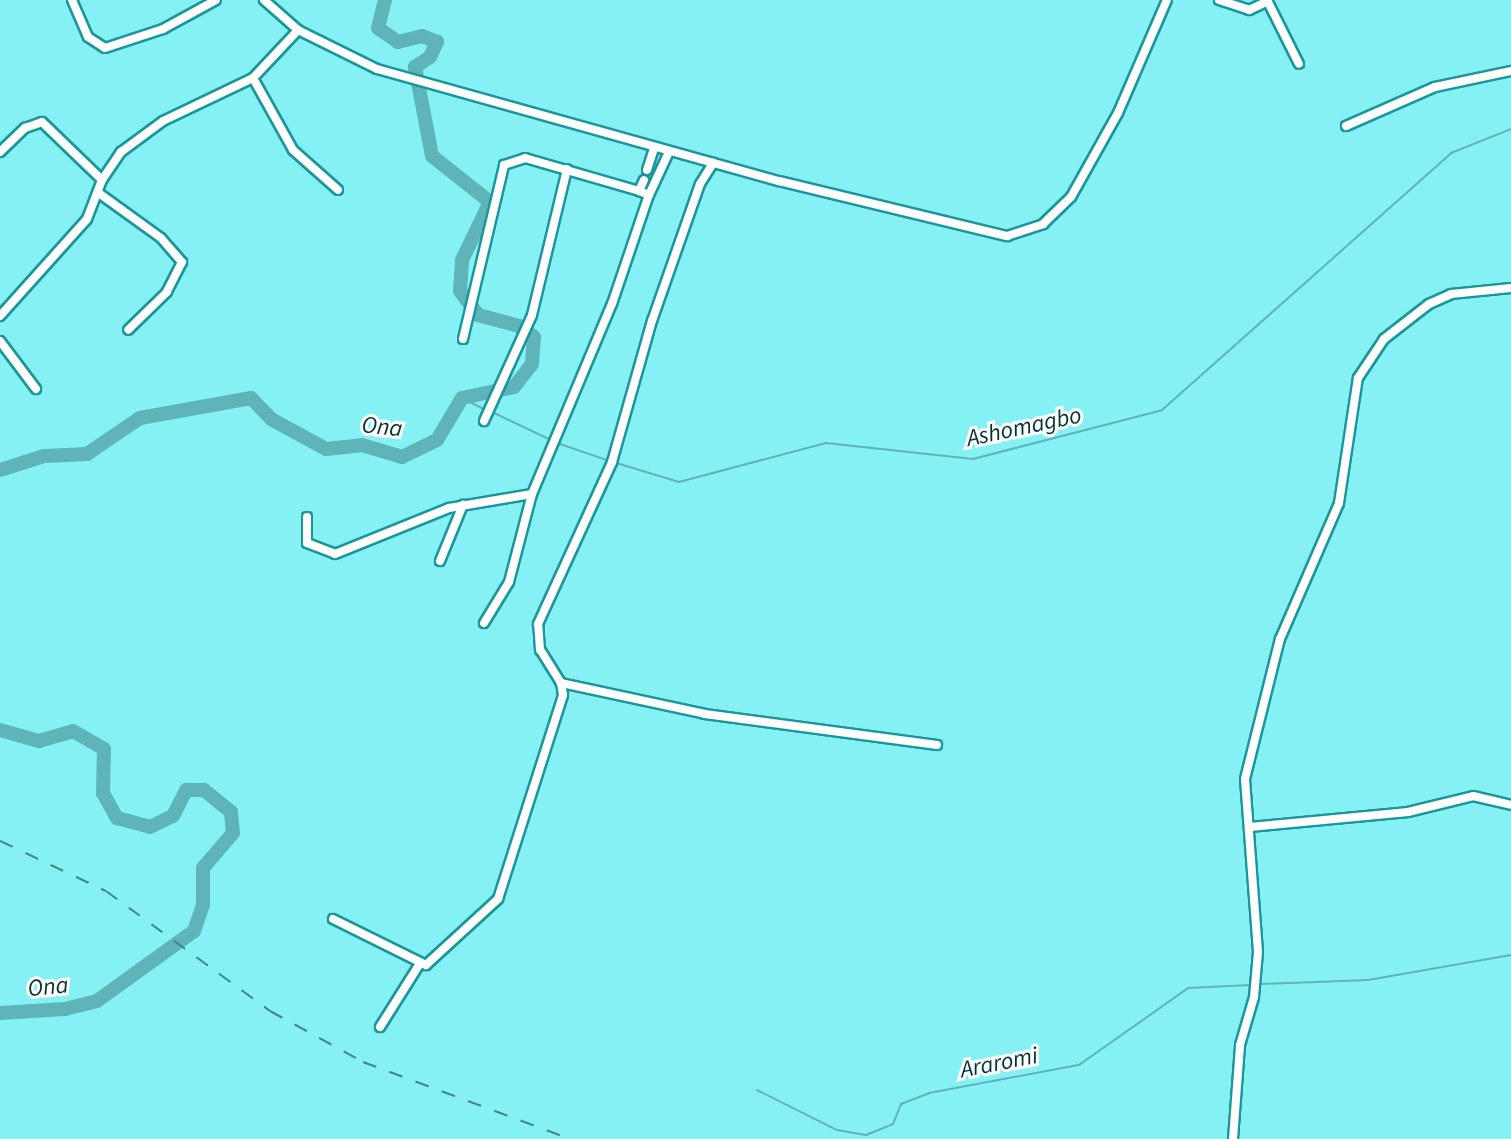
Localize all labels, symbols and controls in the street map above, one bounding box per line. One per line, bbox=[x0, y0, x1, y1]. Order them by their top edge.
water label: Ashomagbo bbox=[964, 401, 1084, 453]
water label: Ona bbox=[360, 411, 404, 443]
water label: Ona bbox=[26, 971, 70, 1003]
water label: Araromi bbox=[958, 1041, 1040, 1085]

